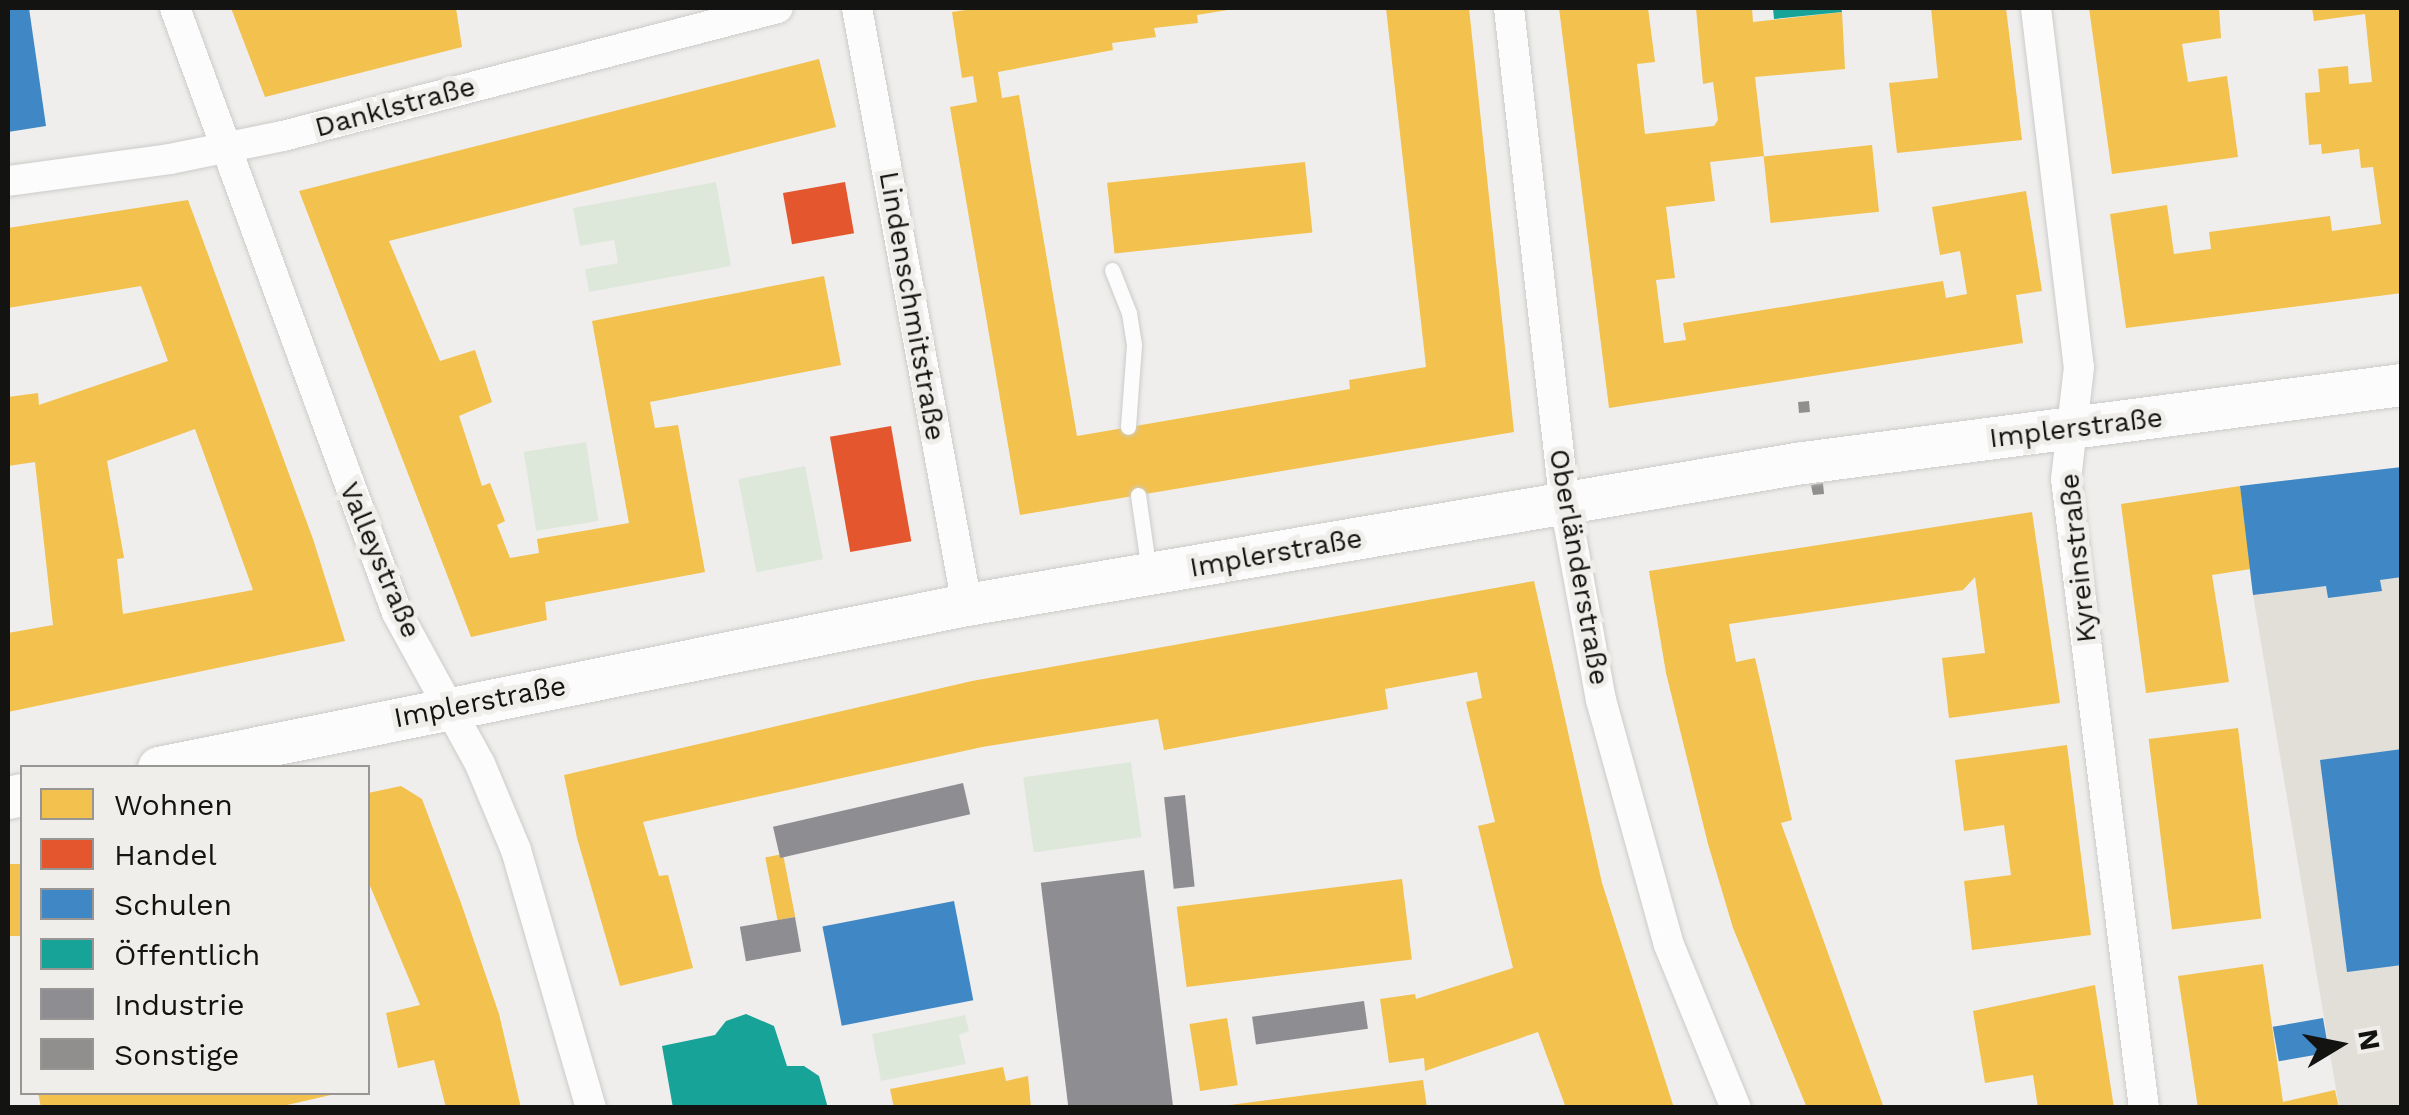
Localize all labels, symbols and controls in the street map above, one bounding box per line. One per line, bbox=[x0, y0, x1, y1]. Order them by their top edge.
street label: Danklstraße bbox=[311, 69, 479, 145]
street label: Lindenschmitstraße bbox=[872, 169, 952, 443]
street label: Implerstraße bbox=[1987, 401, 2165, 455]
street label: Oberländerstraße bbox=[1542, 446, 1616, 688]
street label: Kyreinstraße bbox=[2052, 472, 2104, 644]
street label: Valleystraße bbox=[332, 477, 428, 643]
street label: Implerstraße bbox=[1187, 521, 1365, 585]
street label: Implerstraße bbox=[391, 669, 569, 735]
legend bbox=[20, 765, 370, 1095]
text: Wohnen bbox=[114, 787, 233, 822]
text: Handel bbox=[114, 837, 217, 872]
text: Schulen bbox=[114, 887, 232, 922]
text: Öffentlich bbox=[114, 937, 260, 972]
text: Industrie bbox=[114, 987, 245, 1022]
north arrow bbox=[2289, 995, 2389, 1095]
text: N bbox=[2351, 1027, 2387, 1053]
text: Sonstige bbox=[114, 1037, 239, 1072]

